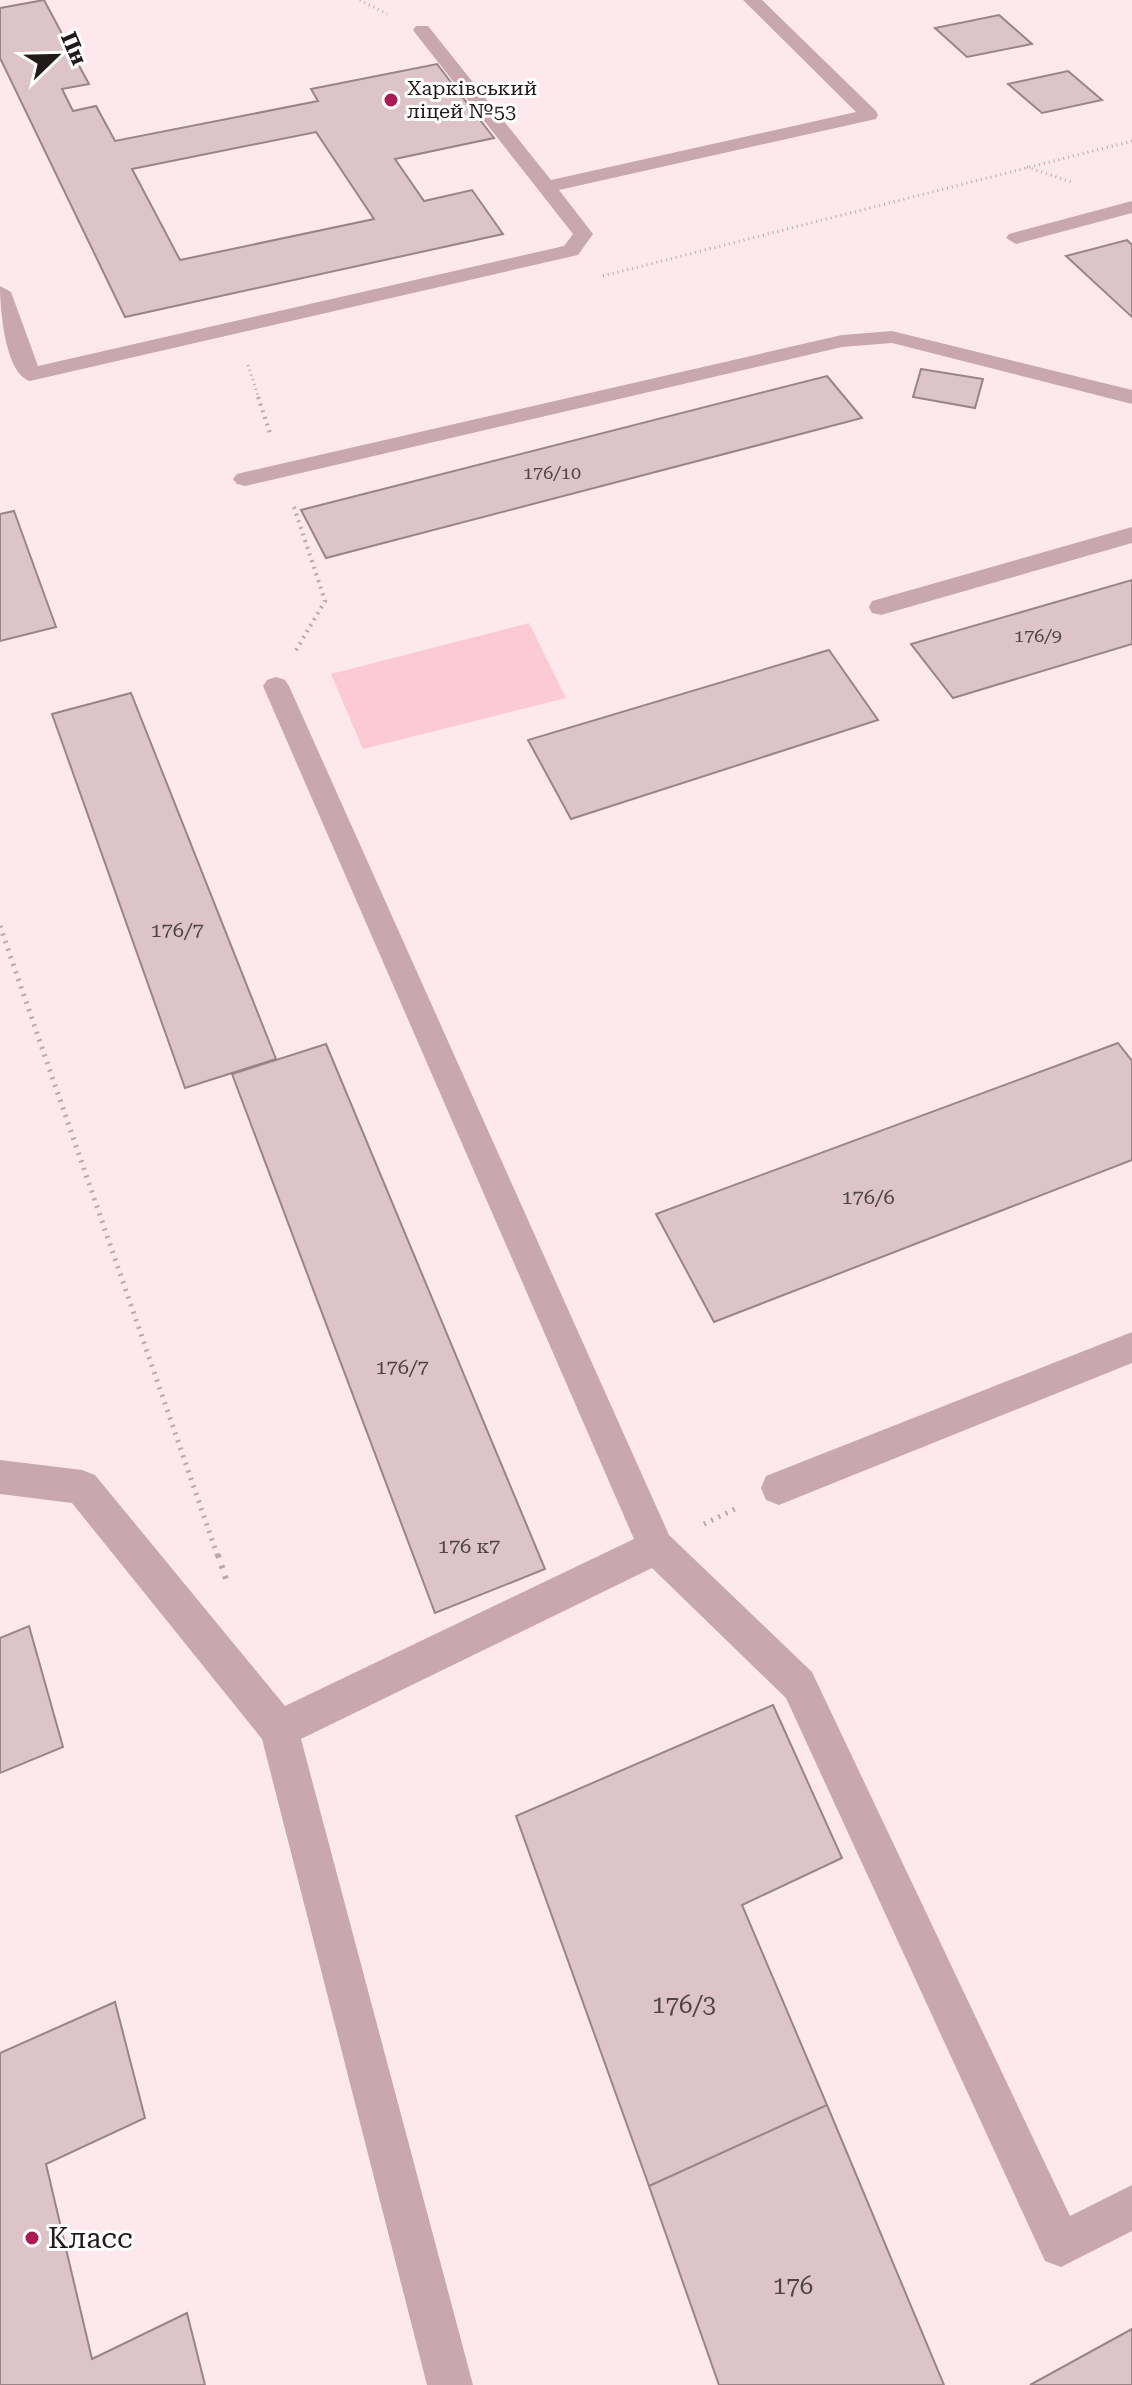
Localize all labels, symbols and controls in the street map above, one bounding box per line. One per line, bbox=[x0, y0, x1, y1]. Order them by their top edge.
north arrow bbox=[16, 16, 96, 96]
text: Пн bbox=[56, 28, 92, 69]
place label: Харківський ліцей №53 bbox=[407, 76, 537, 123]
marker: Харківський ліцей №53 bbox=[382, 91, 400, 109]
house number: 176/10 bbox=[523, 462, 581, 483]
house number: 176/9 bbox=[1014, 625, 1062, 646]
house number: 176/7 bbox=[150, 918, 204, 942]
house number: 176/6 bbox=[841, 1185, 895, 1209]
house number: 176/7 bbox=[375, 1355, 429, 1379]
house number: 176 к7 bbox=[438, 1534, 500, 1558]
house number: 176/3 bbox=[652, 1991, 716, 2019]
place label: Класс bbox=[48, 2222, 133, 2255]
marker: Класс bbox=[23, 2229, 41, 2247]
house number: 176 bbox=[773, 2272, 813, 2300]

